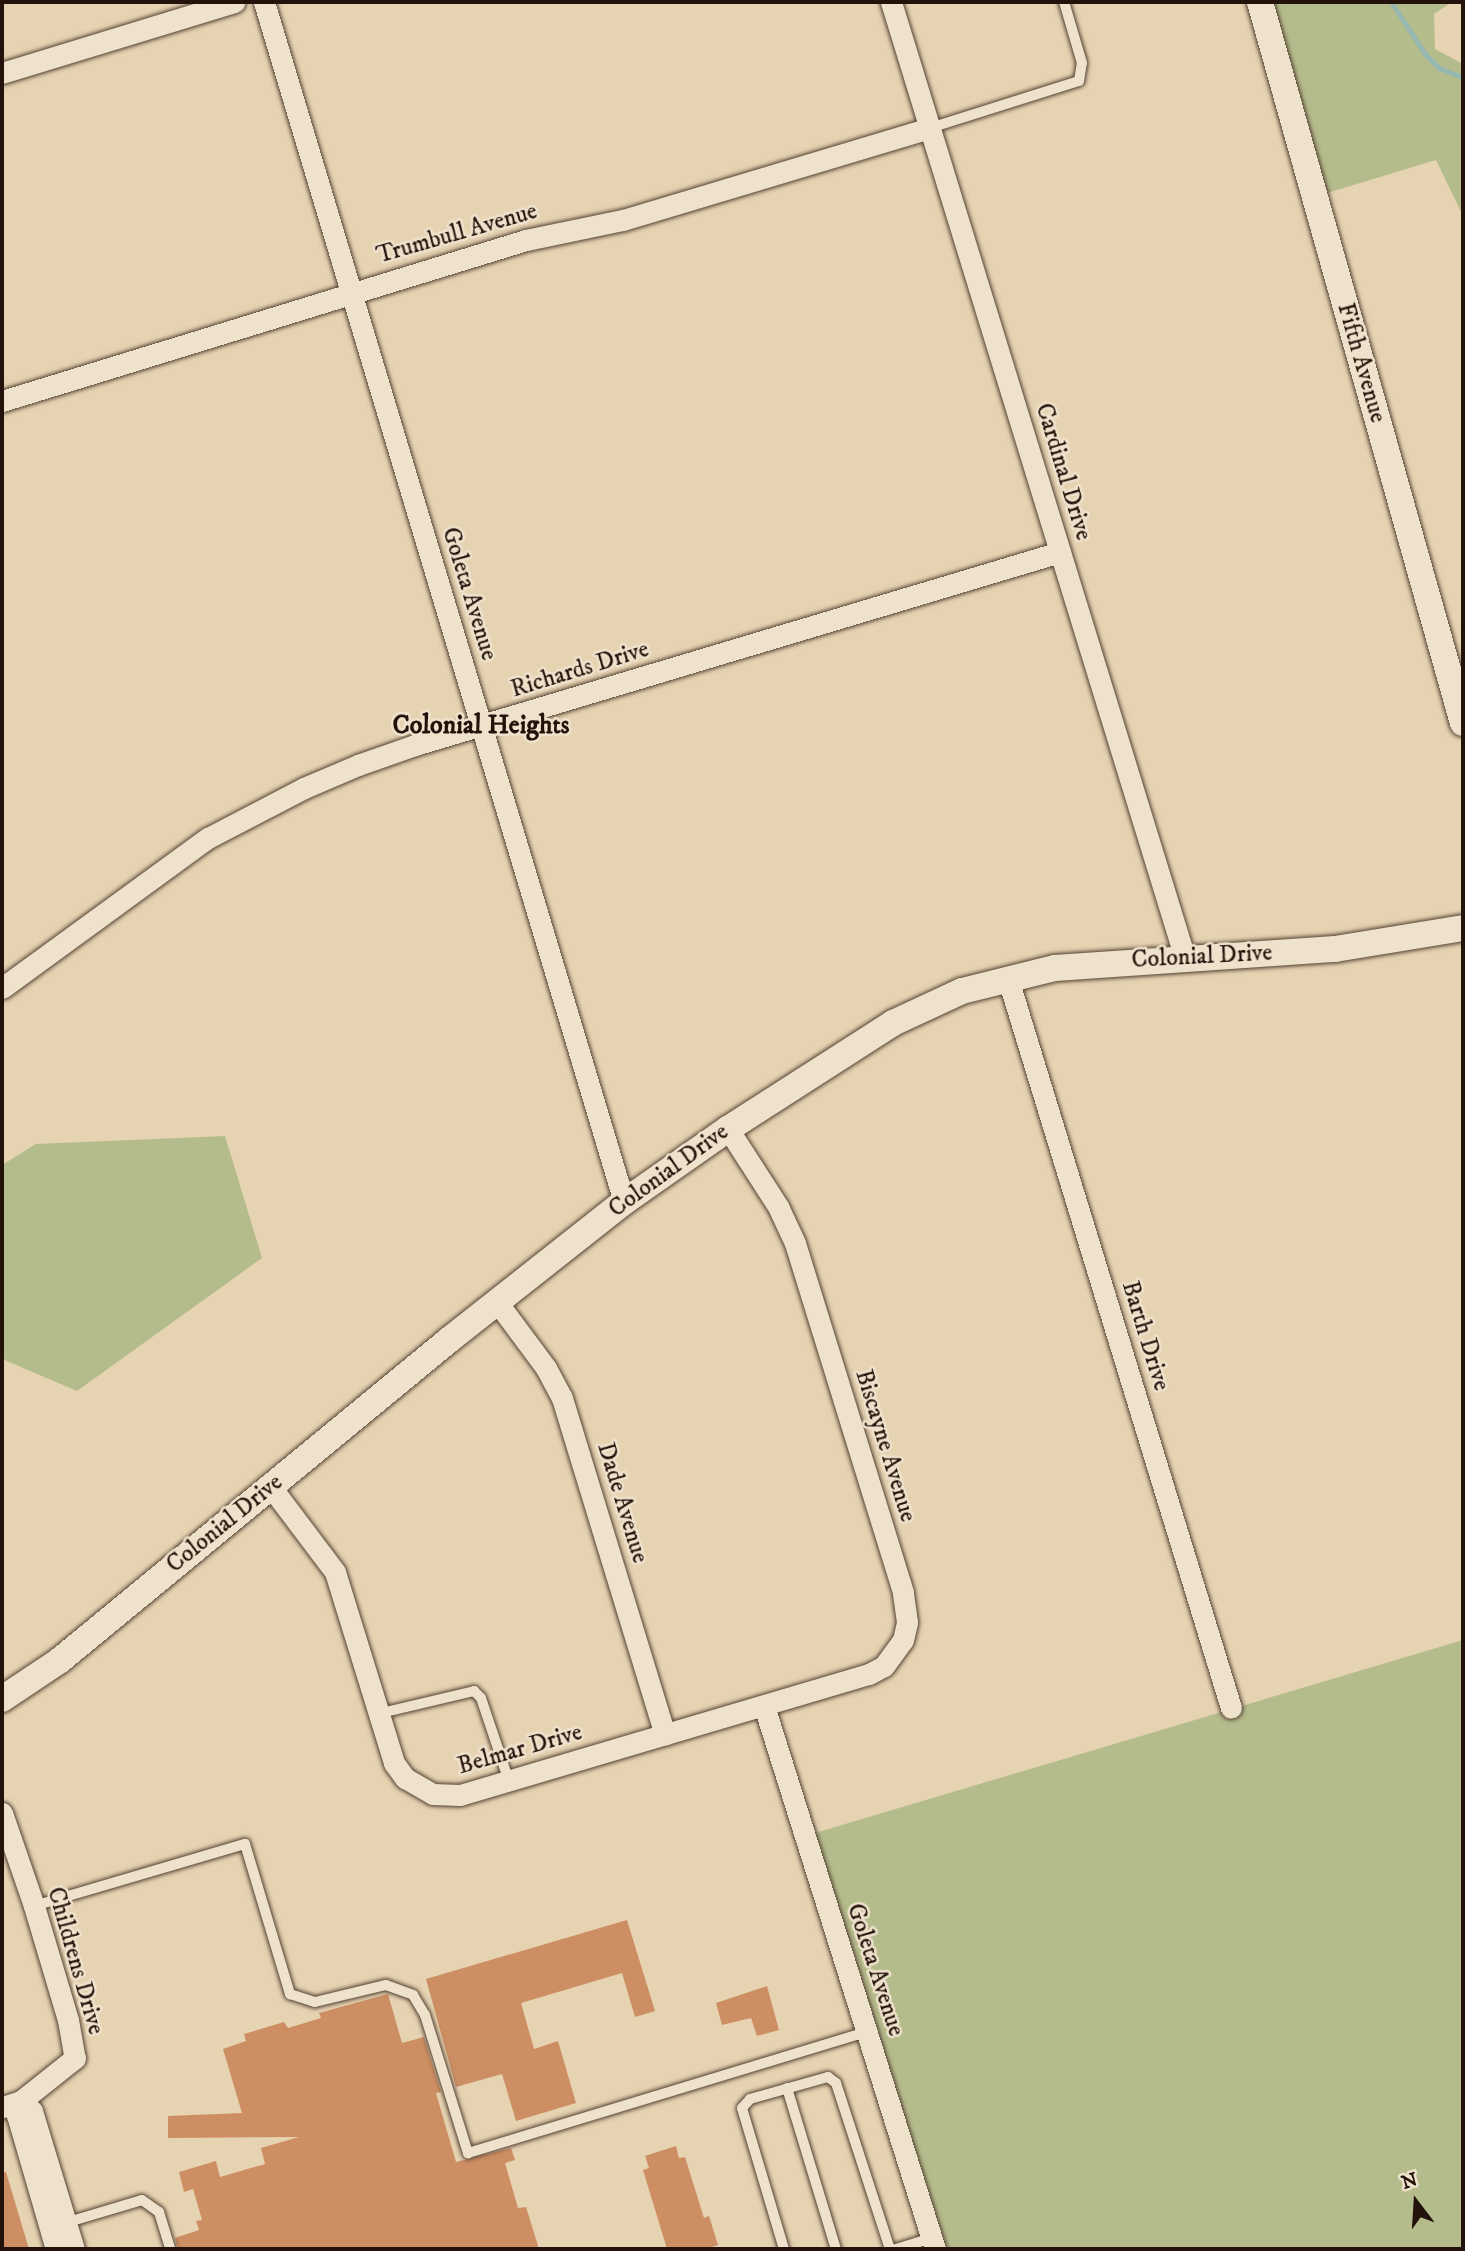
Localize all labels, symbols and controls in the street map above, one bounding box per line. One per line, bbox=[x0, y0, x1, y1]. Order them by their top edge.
street label: Trumbull Avenue bbox=[373, 197, 541, 271]
street label: Fifth Avenue bbox=[1330, 300, 1392, 426]
street label: Cardinal Drive bbox=[1029, 400, 1097, 544]
street label: Goleta Avenue bbox=[435, 524, 503, 664]
street label: Richards Drive bbox=[508, 635, 652, 705]
district label: Colonial Heights bbox=[393, 710, 569, 742]
street label: Colonial Drive bbox=[1131, 939, 1273, 975]
street label: Colonial Drive bbox=[603, 1118, 735, 1224]
street label: Barth Drive bbox=[1115, 1278, 1175, 1394]
street label: Biscayne Avenue bbox=[848, 1366, 922, 1526]
street label: Dade Avenue bbox=[590, 1439, 654, 1567]
street label: Colonial Drive bbox=[161, 1468, 289, 1580]
street label: Belmar Drive bbox=[454, 1719, 586, 1781]
street label: Childrens Drive bbox=[40, 1884, 110, 2038]
street label: Goleta Avenue bbox=[840, 1900, 910, 2040]
north arrow bbox=[1381, 2167, 1451, 2237]
text: N bbox=[1399, 2168, 1421, 2195]

